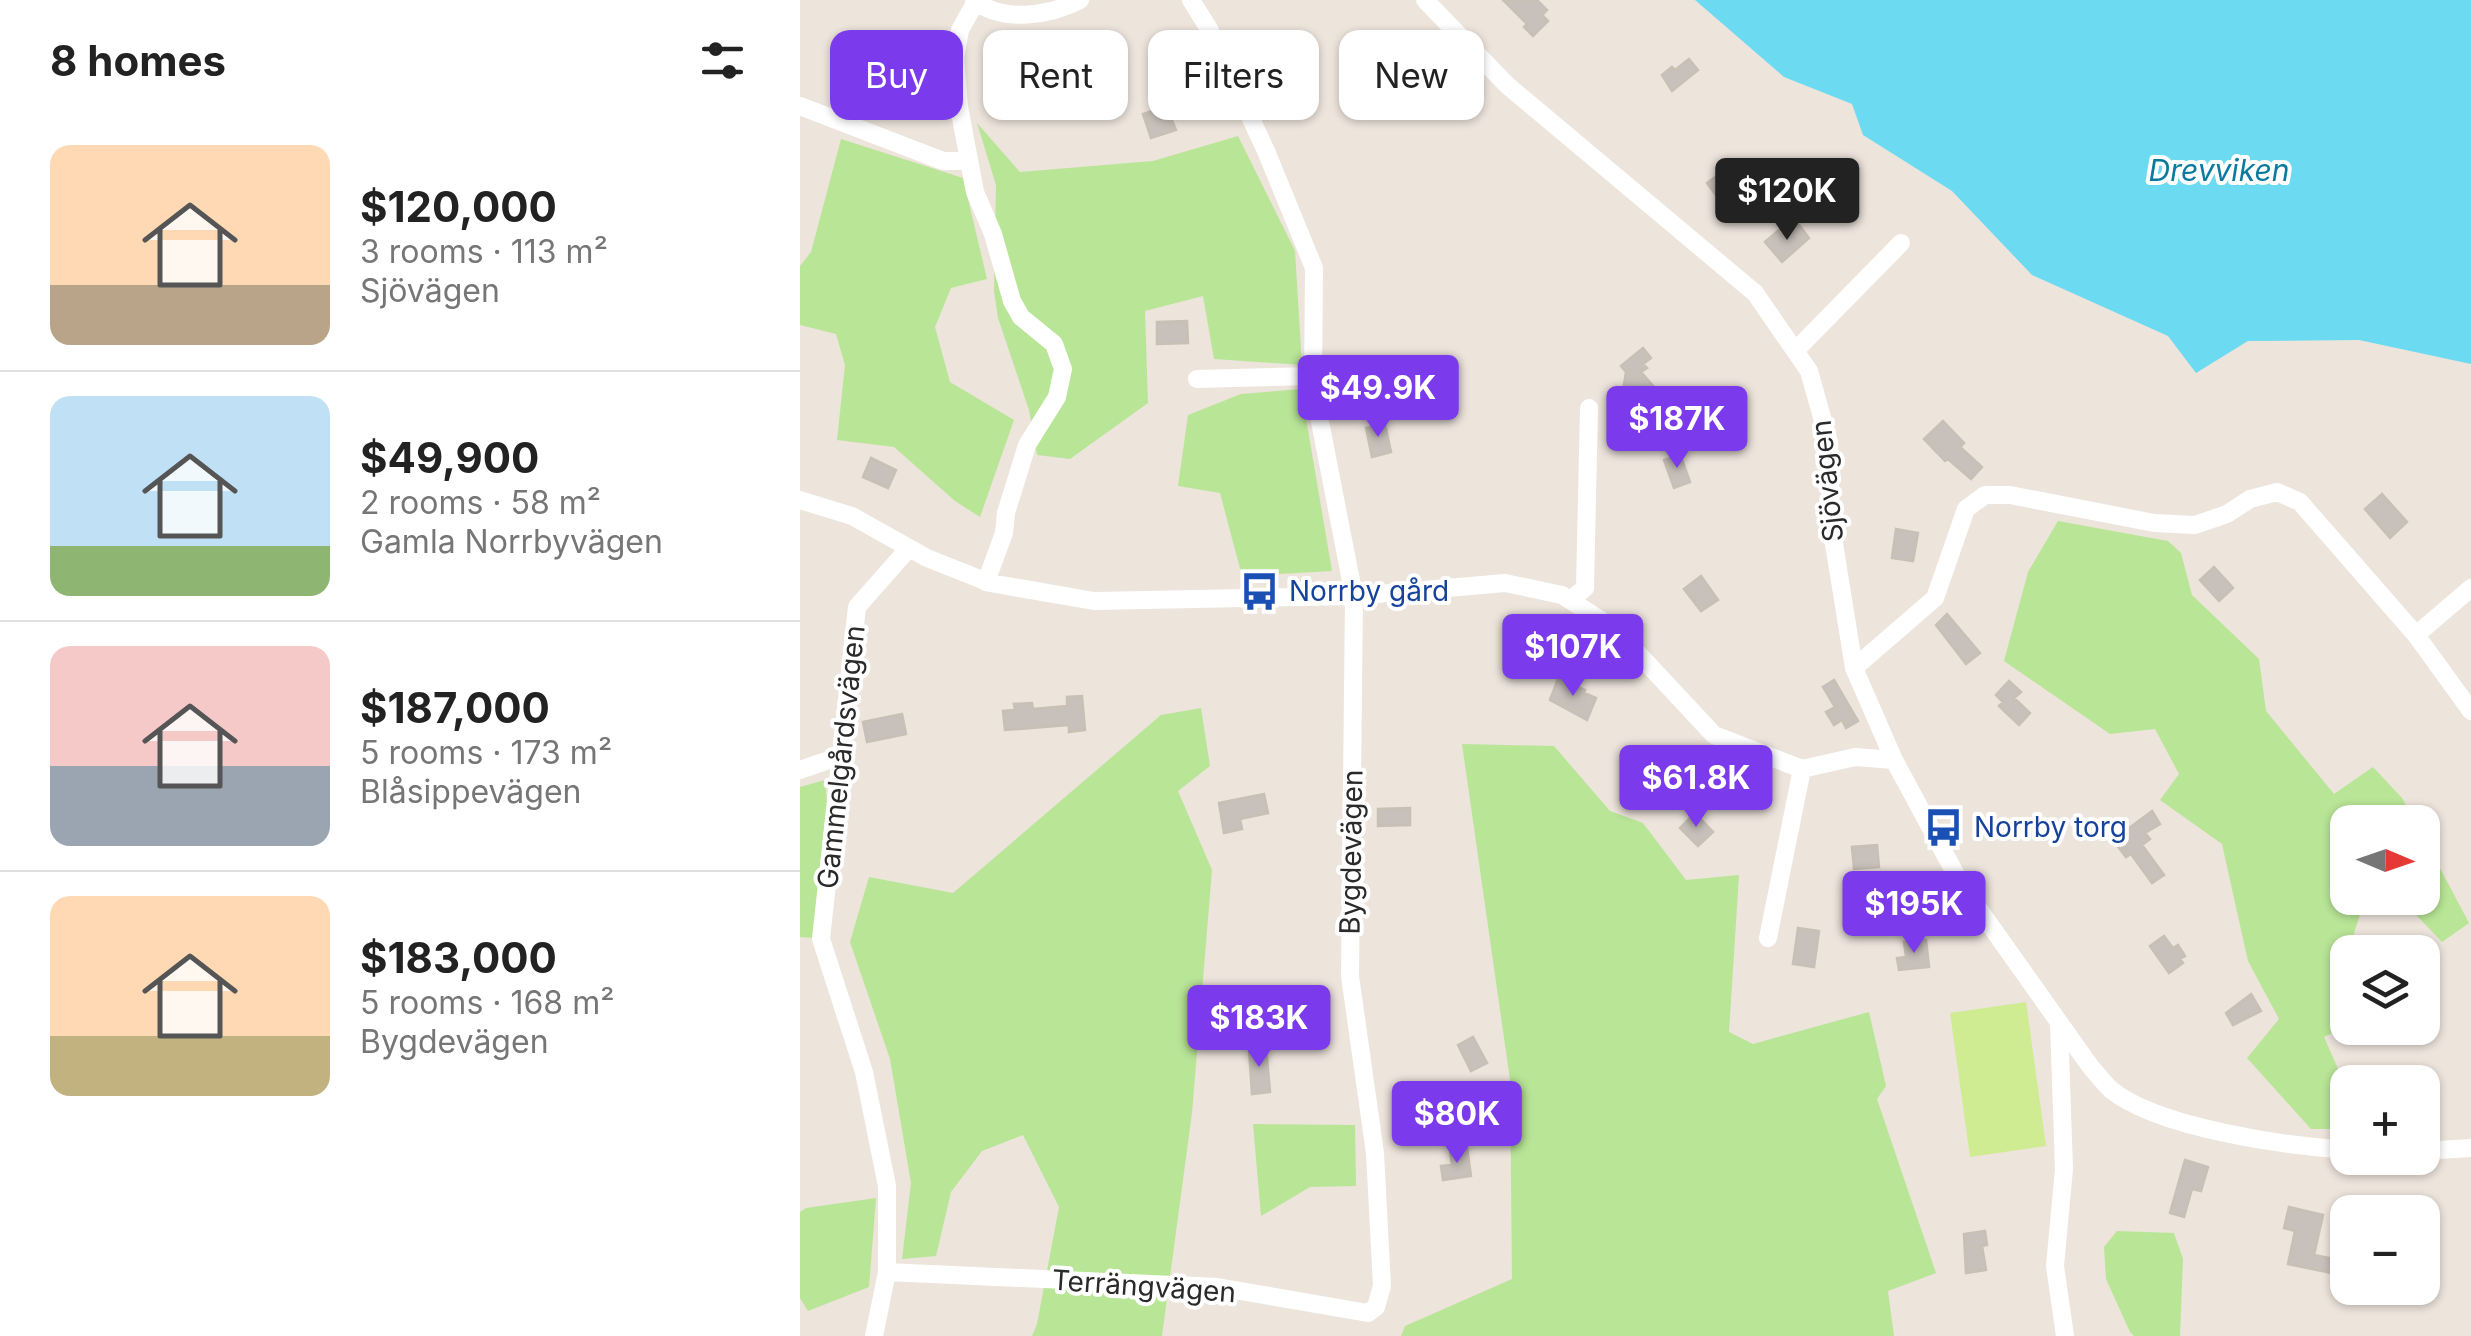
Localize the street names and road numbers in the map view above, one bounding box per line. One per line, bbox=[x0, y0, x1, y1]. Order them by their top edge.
street label: Sjövägen bbox=[1804, 418, 1850, 544]
street label: Gammelgårdsvägen bbox=[810, 623, 872, 891]
street label: Bygdevägen bbox=[1333, 769, 1369, 935]
street label: Terrängvägen bbox=[1051, 1263, 1237, 1309]

